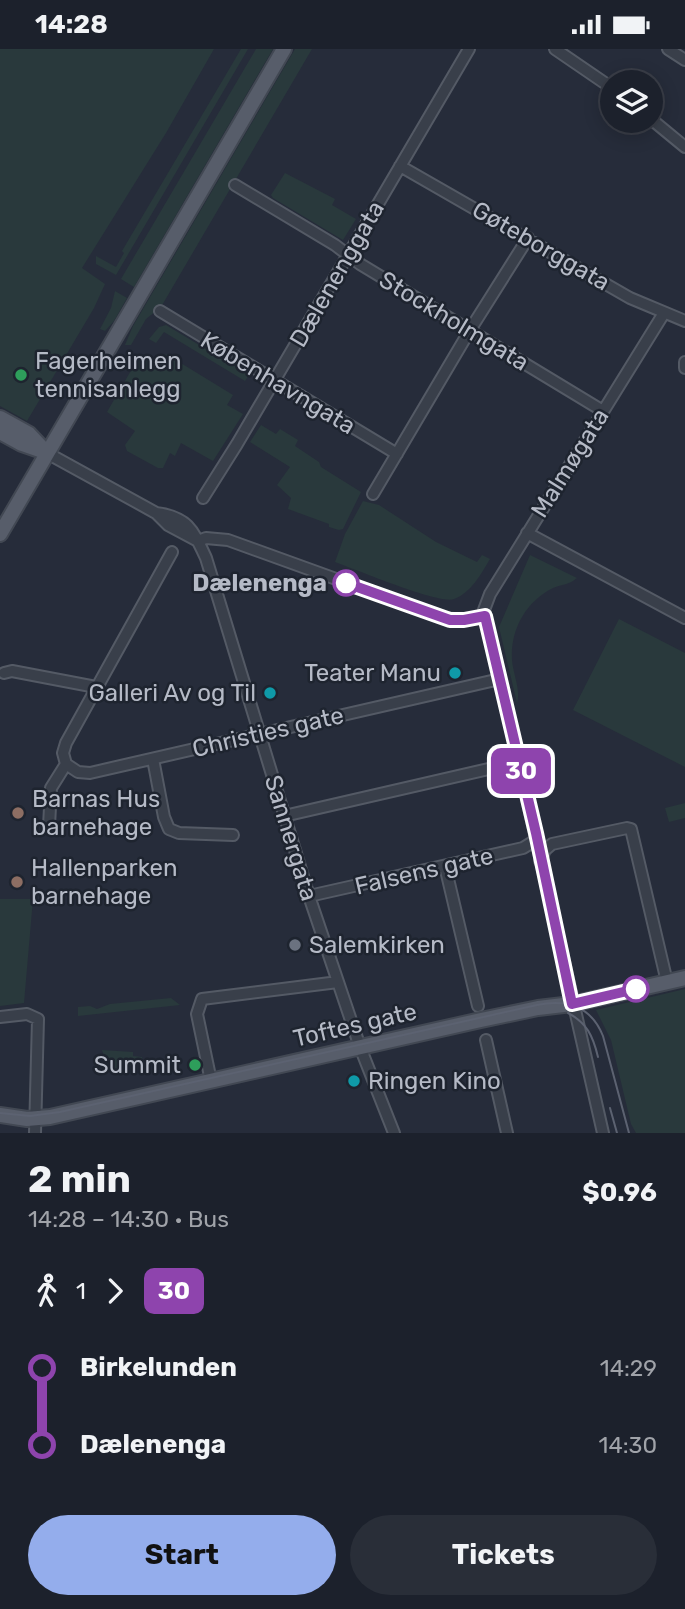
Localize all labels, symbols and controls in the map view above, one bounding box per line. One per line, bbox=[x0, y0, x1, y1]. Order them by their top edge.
text: 14:28 bbox=[35, 9, 108, 40]
map controls bbox=[600, 70, 663, 133]
button: layers bbox=[600, 70, 663, 133]
street label: Gøteborggata bbox=[467, 195, 615, 297]
street label: Dælenenggata bbox=[284, 196, 390, 352]
street label: Stockholmgata bbox=[374, 265, 534, 377]
street label: Københavngata bbox=[196, 326, 360, 440]
place label: Fagerheimen tennisanlegg bbox=[35, 347, 182, 403]
marker: Fagerheimen tennisanlegg bbox=[13, 367, 29, 383]
street label: Malmøgata bbox=[525, 403, 615, 523]
place label: Dælenenga bbox=[192, 569, 327, 597]
marker: Dælenenga bbox=[333, 570, 359, 596]
place label: Teater Manu bbox=[304, 659, 441, 687]
marker: Teater Manu bbox=[447, 665, 463, 681]
place label: Galleri Av og Til bbox=[88, 679, 256, 707]
marker: Galleri Av og Til bbox=[262, 685, 278, 701]
street label: Christies gate bbox=[189, 701, 347, 763]
line badge: 30 bbox=[490, 748, 552, 794]
text: 30 bbox=[505, 757, 537, 785]
street label: Sannergata bbox=[259, 772, 323, 904]
place label: Barnas Hus barnehage bbox=[32, 785, 160, 841]
marker: Barnas Hus barnehage bbox=[10, 805, 26, 821]
street label: Falsens gate bbox=[352, 841, 496, 901]
place label: Hallenparken barnehage bbox=[31, 854, 178, 910]
marker: Hallenparken barnehage bbox=[9, 874, 25, 890]
place label: Salemkirken bbox=[309, 931, 445, 959]
marker: Salemkirken bbox=[287, 937, 303, 953]
unlabelled marker bbox=[623, 976, 649, 1002]
street label: Toftes gate bbox=[291, 997, 419, 1053]
place label: Summit bbox=[94, 1051, 181, 1079]
marker: Summit bbox=[187, 1057, 203, 1073]
place label: Ringen Kino bbox=[368, 1067, 501, 1095]
marker: Ringen Kino bbox=[346, 1073, 362, 1089]
text: 2 min bbox=[28, 1156, 131, 1202]
text: $0.96 bbox=[582, 1177, 657, 1208]
text: 14:28 – 14:30 · Bus bbox=[28, 1205, 229, 1233]
icon: walk bbox=[28, 1272, 66, 1310]
icon: forward bbox=[96, 1272, 134, 1310]
text: 1 bbox=[76, 1277, 86, 1305]
text: 30 bbox=[158, 1277, 190, 1305]
text: Birkelunden bbox=[80, 1352, 237, 1383]
text: 14:29 bbox=[600, 1354, 657, 1382]
text: Dælenenga bbox=[80, 1429, 226, 1460]
text: 14:30 bbox=[599, 1431, 657, 1459]
button: Start bbox=[28, 1515, 336, 1595]
button: Tickets bbox=[350, 1515, 657, 1595]

